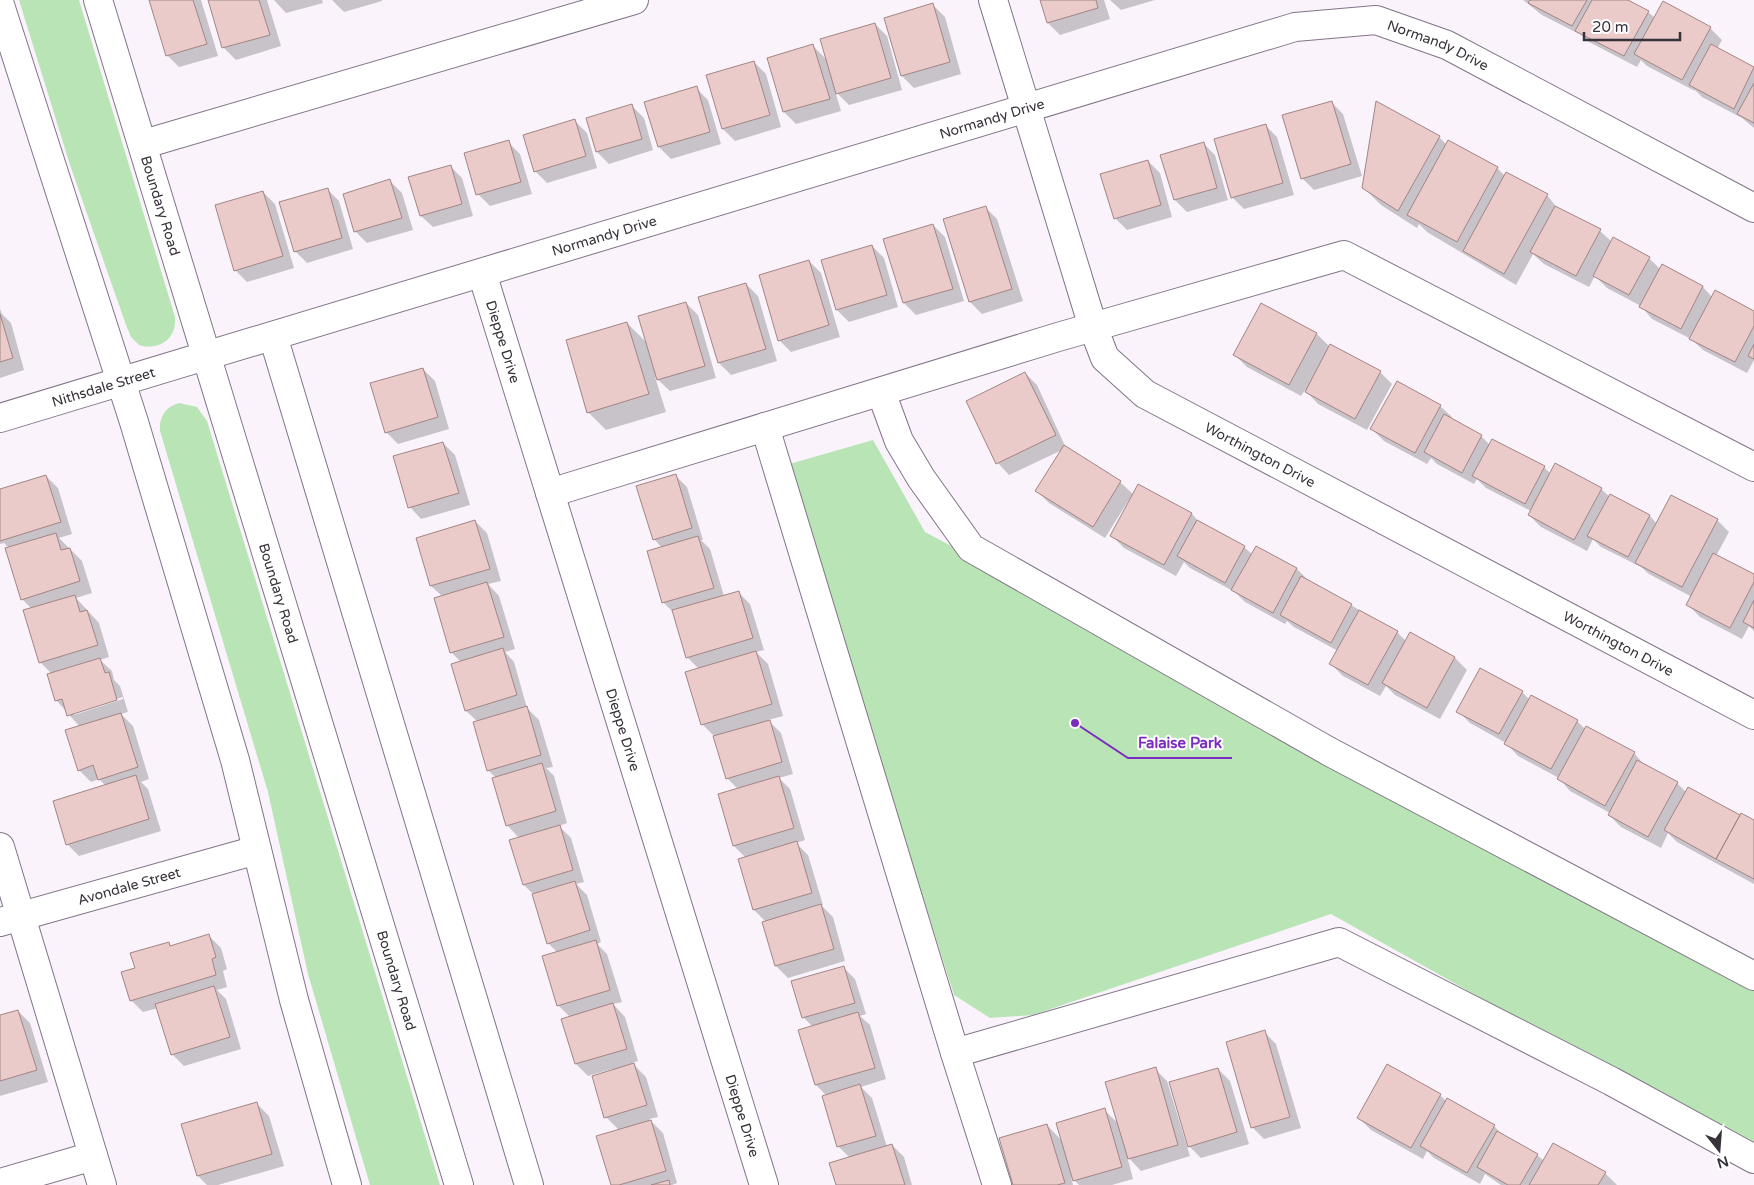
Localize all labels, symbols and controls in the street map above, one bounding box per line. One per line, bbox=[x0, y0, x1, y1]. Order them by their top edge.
scale bar bbox=[1584, 10, 1680, 42]
street label: Normandy Drive bbox=[1385, 16, 1492, 74]
text: 20 m bbox=[1592, 18, 1629, 36]
street label: Normandy Drive bbox=[937, 95, 1046, 142]
street label: Boundary Road bbox=[137, 154, 184, 258]
street label: Normandy Drive bbox=[550, 212, 659, 259]
street label: Dieppe Drive bbox=[483, 298, 524, 385]
street label: Nithsdale Street bbox=[50, 363, 158, 410]
street label: Worthington Drive bbox=[1202, 418, 1318, 491]
street label: Boundary Road bbox=[255, 541, 302, 645]
street label: Worthington Drive bbox=[1560, 607, 1677, 680]
street label: Dieppe Drive bbox=[602, 686, 644, 773]
callout: Falaise Park bbox=[1128, 728, 1232, 758]
text: Falaise Park bbox=[1138, 734, 1222, 752]
street label: Avondale Street bbox=[76, 863, 183, 908]
street label: Boundary Road bbox=[373, 928, 420, 1033]
street label: Dieppe Drive bbox=[722, 1072, 763, 1159]
north arrow bbox=[1694, 1125, 1744, 1175]
text: N bbox=[1715, 1152, 1731, 1172]

